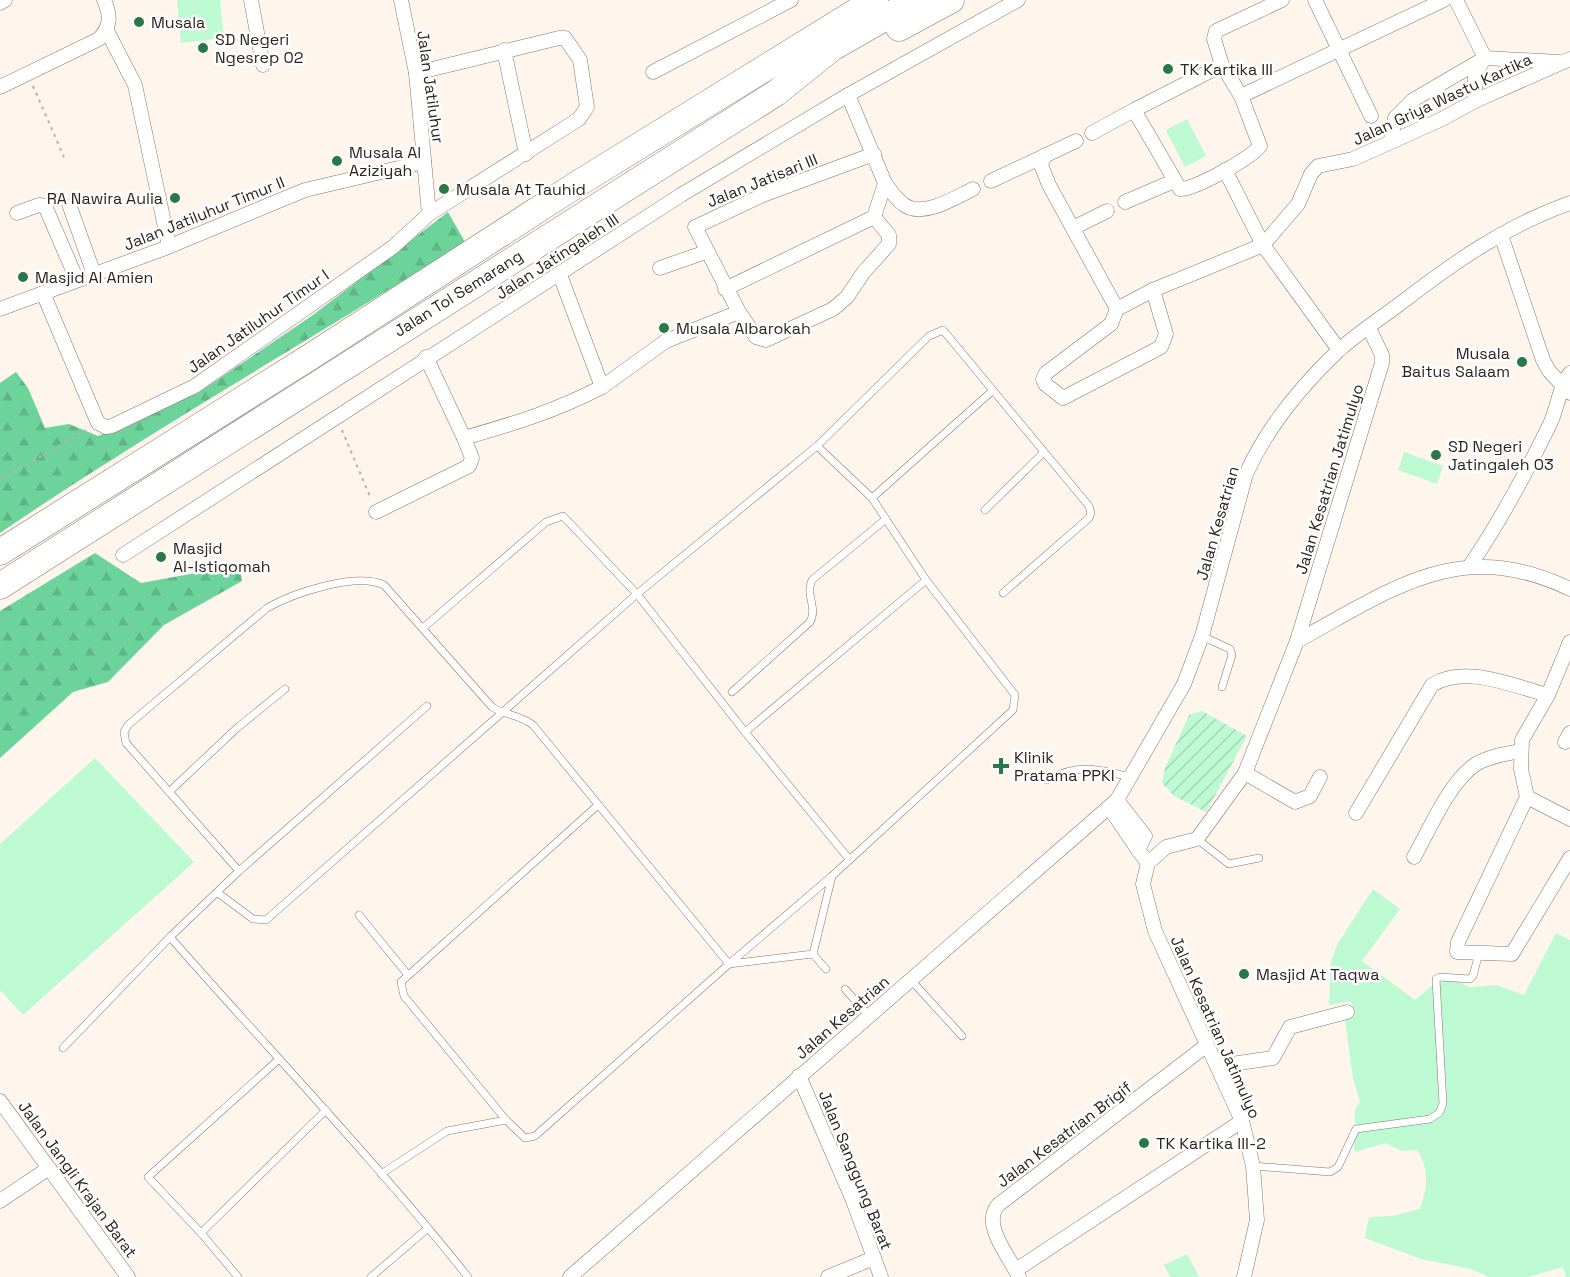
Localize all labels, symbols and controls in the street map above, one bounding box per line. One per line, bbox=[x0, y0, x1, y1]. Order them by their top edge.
place label: Musala bbox=[151, 12, 205, 33]
marker: Musala bbox=[132, 15, 146, 29]
place label: SD Negeri Ngesrep 02 bbox=[215, 29, 303, 68]
street label: Jalan Jatiluhur bbox=[412, 29, 449, 145]
marker: SD Negeri Ngesrep 02 bbox=[196, 41, 210, 55]
street label: Jalan Griya Wastu Kartika bbox=[1349, 49, 1535, 150]
place label: TK Kartika III bbox=[1180, 59, 1273, 80]
marker: TK Kartika III bbox=[1161, 62, 1175, 76]
place label: Musala Al Aziziyah bbox=[349, 142, 421, 181]
street label: Jalan Jatisari III bbox=[704, 149, 821, 212]
marker: Musala Al Aziziyah bbox=[330, 154, 344, 168]
street label: Jalan Jatiluhur Timur II bbox=[121, 172, 288, 255]
place label: Musala At Tauhid bbox=[456, 179, 586, 200]
marker: Musala At Tauhid bbox=[437, 182, 451, 196]
place label: RA Nawira Aulia bbox=[47, 188, 163, 209]
marker: RA Nawira Aulia bbox=[168, 191, 182, 205]
street label: Jalan Jatingaleh III bbox=[492, 209, 623, 304]
street label: Jalan Tol Semarang bbox=[390, 245, 527, 342]
street label: Jalan Jatiluhur Timur I bbox=[183, 265, 333, 378]
place label: Masjid Al Amien bbox=[35, 267, 153, 288]
marker: Masjid Al Amien bbox=[16, 270, 30, 284]
place label: Musala Albarokah bbox=[676, 318, 811, 339]
marker: Musala Albarokah bbox=[657, 321, 671, 335]
place label: Musala Baitus Salaam bbox=[1402, 343, 1510, 382]
marker: Musala Baitus Salaam bbox=[1515, 355, 1529, 369]
street label: Jalan Kesatrian Jatimulyo bbox=[1291, 381, 1368, 577]
place label: SD Negeri Jatingaleh 03 bbox=[1448, 436, 1554, 475]
marker: SD Negeri Jatingaleh 03 bbox=[1429, 448, 1443, 462]
street label: Jalan Kesatrian bbox=[1191, 464, 1244, 583]
place label: Masjid Al-Istiqomah bbox=[173, 538, 271, 577]
marker: Masjid Al-Istiqomah bbox=[154, 550, 168, 564]
place label: Klinik Pratama PPKI bbox=[1014, 747, 1115, 786]
marker: Klinik Pratama PPKI bbox=[992, 757, 1010, 775]
street label: Jalan Kesatrian Jatimulyo bbox=[1166, 933, 1265, 1122]
place label: Masjid At Taqwa bbox=[1256, 964, 1380, 985]
marker: Masjid At Taqwa bbox=[1237, 967, 1251, 981]
street label: Jalan Kesatrian bbox=[791, 971, 894, 1064]
street label: Jalan Kesatrian Brigif bbox=[993, 1077, 1136, 1192]
street label: Jalan Sanggung Barat bbox=[814, 1087, 897, 1253]
street label: Jalan Jangli Krajan Barat bbox=[14, 1097, 142, 1262]
place label: TK Kartika III-2 bbox=[1156, 1133, 1266, 1154]
marker: TK Kartika III-2 bbox=[1137, 1136, 1151, 1150]

